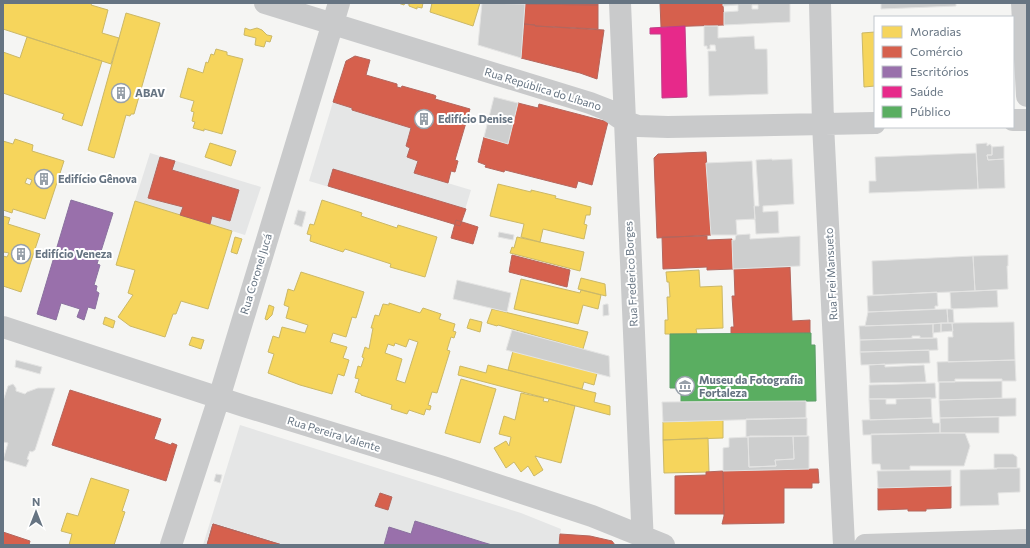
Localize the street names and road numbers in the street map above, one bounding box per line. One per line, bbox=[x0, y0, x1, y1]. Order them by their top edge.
street label: Rua República do Líbano bbox=[483, 65, 604, 113]
street label: Rua Frederico Borges bbox=[621, 221, 640, 327]
street label: Rua Frei Mansueto bbox=[822, 227, 839, 321]
street label: Rua Coronel Jucá bbox=[237, 232, 275, 316]
street label: Rua Pereira Valente bbox=[286, 413, 382, 454]

